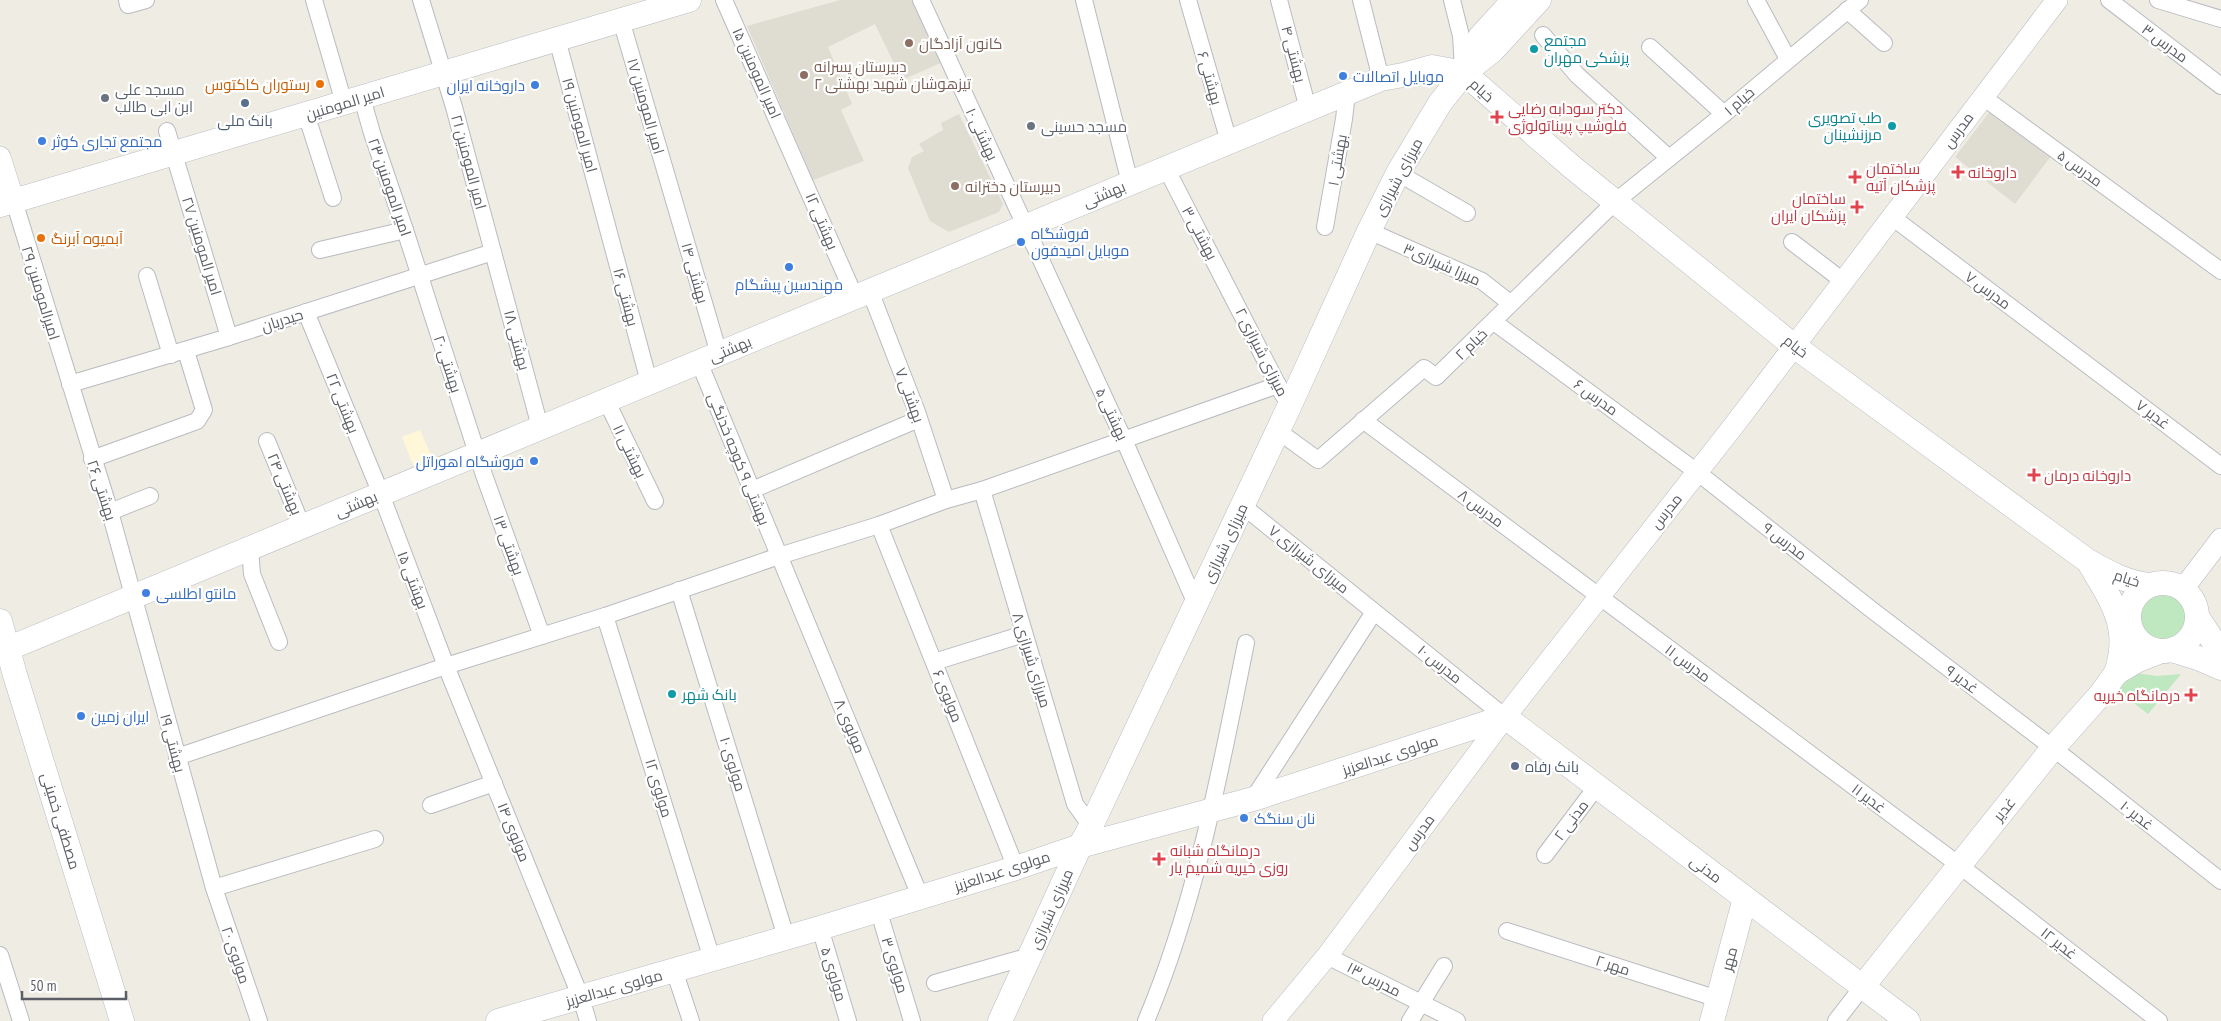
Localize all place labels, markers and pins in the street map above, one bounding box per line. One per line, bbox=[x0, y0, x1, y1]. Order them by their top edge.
place label: مجتمع پزشکی مهران bbox=[1544, 31, 1629, 68]
place label: کانون آزادگان bbox=[919, 34, 1002, 54]
marker: کانون آزادگان bbox=[903, 37, 915, 49]
marker: مجتمع پزشکی مهران bbox=[1528, 43, 1540, 55]
place label: دبیرستان پسرانه تیزهوشان شهید بهشتی ۲ bbox=[814, 57, 971, 94]
place label: موبایل اتصالات bbox=[1353, 67, 1444, 87]
marker: دبیرستان پسرانه تیزهوشان شهید بهشتی ۲ bbox=[798, 69, 810, 81]
marker: موبایل اتصالات bbox=[1337, 70, 1349, 82]
place label: رستوران کاکتوس bbox=[205, 75, 310, 95]
place label: داروخانه ایران bbox=[446, 76, 525, 96]
marker: رستوران کاکتوس bbox=[314, 78, 326, 90]
marker: داروخانه ایران bbox=[529, 79, 541, 91]
place label: مسجد علی ابن ابی طالب bbox=[115, 80, 193, 117]
marker: مسجد علی ابن ابی طالب bbox=[99, 92, 111, 104]
marker: بانک ملی bbox=[239, 97, 251, 109]
place label: دکتر سودابه رضایی فلوشیپ پریناتولوژی bbox=[1508, 99, 1627, 136]
place label: طب تصویری مرزنشینان bbox=[1808, 108, 1882, 145]
marker: دکتر سودابه رضایی فلوشیپ پریناتولوژی bbox=[1490, 110, 1504, 124]
place label: بانک ملی bbox=[217, 111, 273, 131]
place label: مسجد حسینی bbox=[1041, 117, 1127, 137]
marker: مسجد حسینی bbox=[1025, 120, 1037, 132]
marker: طب تصویری مرزنشینان bbox=[1886, 120, 1898, 132]
place label: مجتمع تجاری کوثر bbox=[51, 132, 162, 153]
marker: مجتمع تجاری کوثر bbox=[36, 135, 48, 147]
place label: ساختمان پزشکان آتیه bbox=[1866, 159, 1936, 196]
place label: داروخانه bbox=[1968, 163, 2017, 182]
marker: داروخانه bbox=[1952, 166, 1964, 178]
marker: ساختمان پزشکان آتیه bbox=[1848, 170, 1862, 184]
place label: دبیرستان دخترانه bbox=[965, 177, 1061, 197]
marker: دبیرستان دخترانه bbox=[949, 180, 961, 192]
place label: ساختمان پزشکان ایران bbox=[1771, 189, 1846, 226]
marker: ساختمان پزشکان ایران bbox=[1850, 200, 1864, 214]
place label: فروشگاه موبایل امیدفون bbox=[1031, 224, 1129, 261]
place label: آبمیوه آبرنگ bbox=[51, 229, 123, 248]
marker: آبمیوه آبرنگ bbox=[35, 232, 47, 244]
marker: فروشگاه موبایل امیدفون bbox=[1015, 236, 1027, 248]
marker: مهندسین پیشگام bbox=[783, 261, 795, 273]
place label: مهندسین پیشگام bbox=[735, 275, 843, 295]
place label: فروشگاه اهوراتل bbox=[416, 452, 524, 472]
marker: فروشگاه اهوراتل bbox=[528, 455, 540, 467]
place label: داروخانه درمان bbox=[2044, 466, 2131, 486]
marker: داروخانه درمان bbox=[2028, 469, 2040, 481]
place label: مانتو اطلسی bbox=[156, 584, 236, 604]
marker: مانتو اطلسی bbox=[140, 587, 152, 599]
place label: بانک شهر bbox=[681, 685, 737, 705]
place label: درمانگاه خیریه bbox=[2094, 686, 2180, 705]
marker: بانک شهر bbox=[666, 688, 678, 700]
marker: درمانگاه خیریه bbox=[2184, 688, 2198, 702]
place label: ایران زمین bbox=[91, 707, 149, 727]
marker: ایران زمین bbox=[75, 710, 87, 722]
place label: بانک رفاه bbox=[1525, 757, 1579, 776]
marker: بانک رفاه bbox=[1509, 760, 1521, 772]
place label: نان سنگک bbox=[1254, 809, 1315, 829]
marker: نان سنگک bbox=[1238, 812, 1250, 824]
place label: درمانگاه شبانه روزی خیریه شمیم یار bbox=[1169, 841, 1288, 878]
marker: درمانگاه شبانه روزی خیریه شمیم یار bbox=[1152, 852, 1166, 866]

